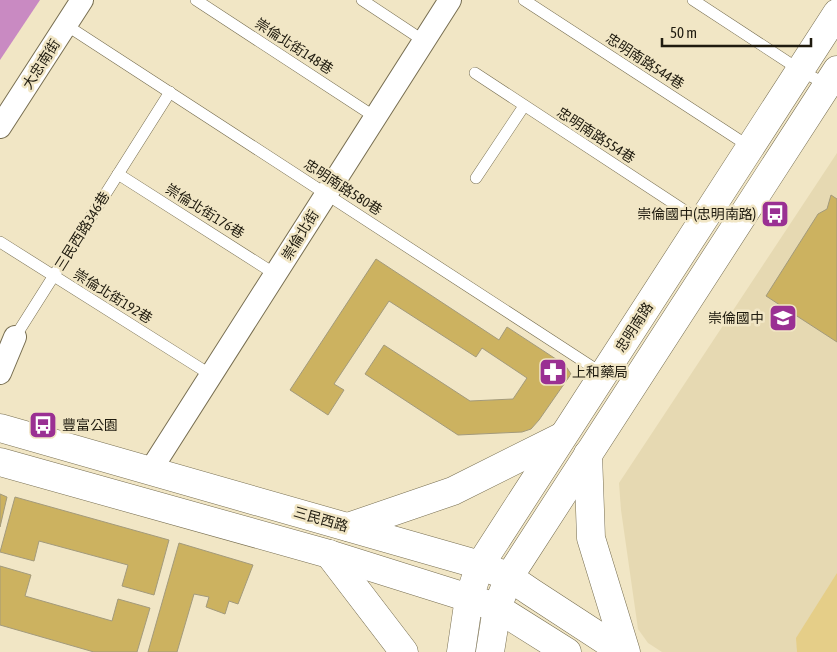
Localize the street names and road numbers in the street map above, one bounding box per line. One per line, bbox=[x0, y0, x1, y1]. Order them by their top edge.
street label: 崇倫北街148巷 bbox=[252, 15, 336, 77]
street label: 忠明南路544巷 bbox=[603, 30, 687, 92]
street label: 大忠南街 bbox=[19, 36, 63, 92]
street label: 忠明南路554巷 bbox=[554, 104, 638, 166]
street label: 忠明南路580巷 bbox=[301, 156, 385, 218]
street label: 崇倫北街176巷 bbox=[163, 180, 247, 242]
street label: 三民西路346巷 bbox=[51, 189, 113, 273]
street label: 崇倫北街 bbox=[278, 207, 322, 263]
street label: 崇倫北街192巷 bbox=[71, 265, 155, 327]
street label: 忠明南路 bbox=[612, 299, 656, 355]
street label: 三民西路 bbox=[292, 504, 350, 534]

